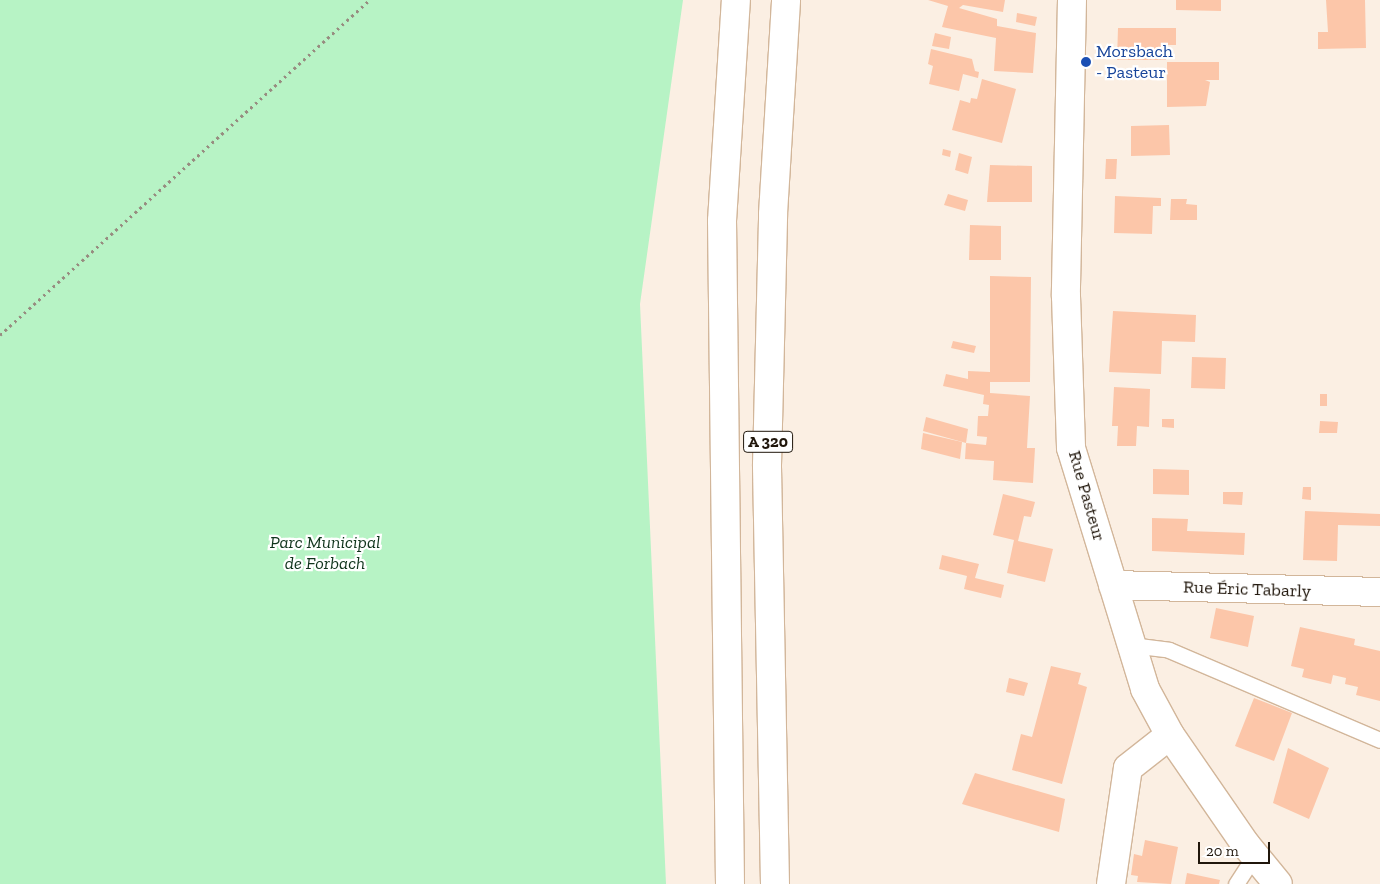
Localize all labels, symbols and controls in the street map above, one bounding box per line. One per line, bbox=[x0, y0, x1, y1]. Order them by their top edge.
place label: Morsbach - Pasteur bbox=[1096, 41, 1173, 84]
marker: Morsbach - Pasteur bbox=[1080, 56, 1092, 68]
road number: A 320 bbox=[742, 428, 794, 456]
street label: Rue Pasteur bbox=[1064, 448, 1110, 544]
park label: Parc Municipal de Forbach bbox=[270, 532, 380, 574]
street label: Rue Éric Tabarly bbox=[1183, 576, 1311, 602]
scale bar bbox=[1200, 832, 1272, 864]
text: 20 m bbox=[1206, 842, 1239, 860]

